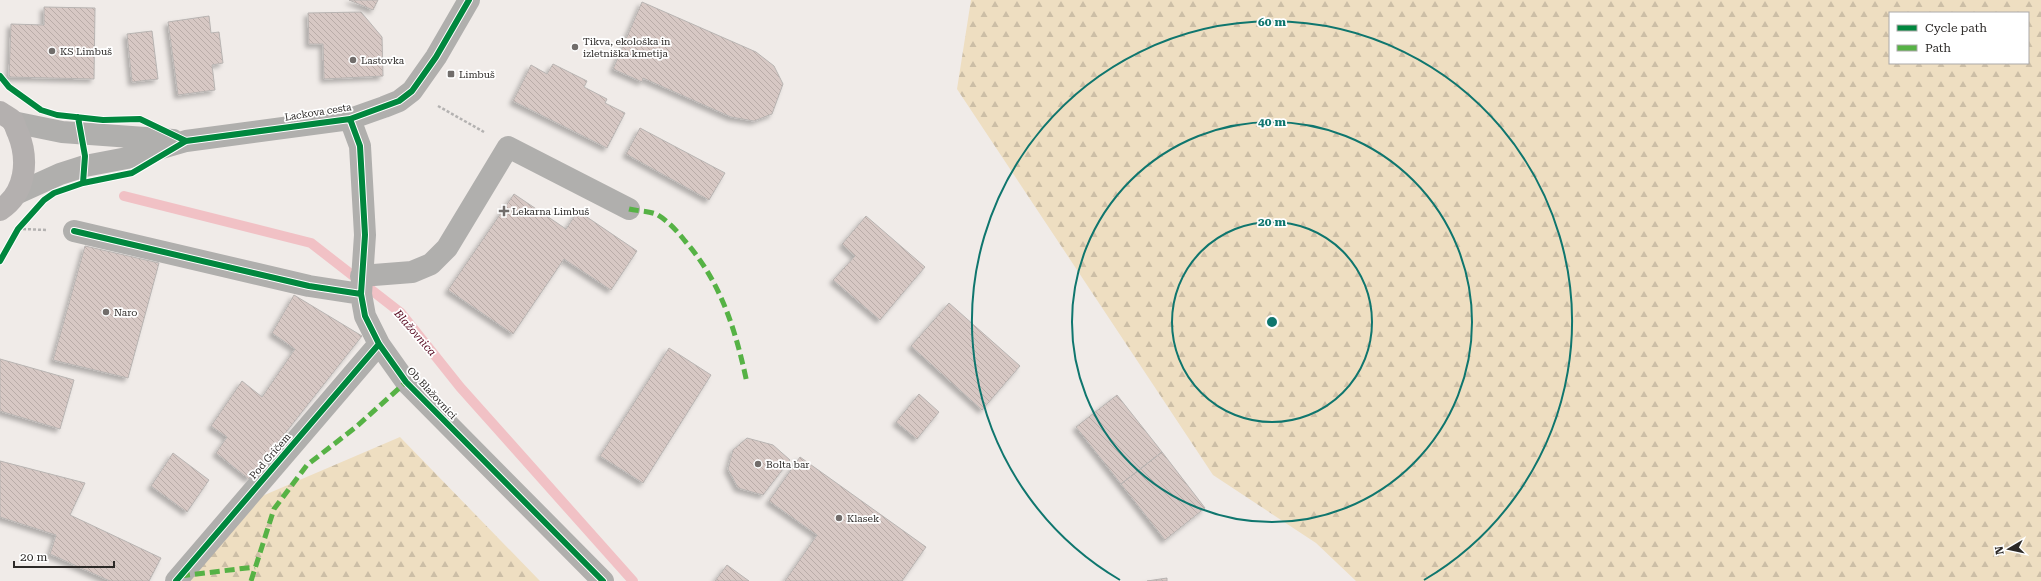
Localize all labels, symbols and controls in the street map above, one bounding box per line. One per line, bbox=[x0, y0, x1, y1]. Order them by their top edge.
legend bbox=[1889, 12, 2029, 64]
text: 60 m bbox=[1258, 15, 1286, 29]
text: Cycle path bbox=[1925, 21, 1987, 35]
place label: Tikva, ekološka in izletniška kmetija bbox=[583, 36, 671, 59]
text: Path bbox=[1925, 41, 1951, 55]
marker: Tikva, ekološka in izletniška kmetija bbox=[570, 42, 580, 52]
marker: KS Limbuš bbox=[47, 46, 57, 56]
place label: KS Limbuš bbox=[60, 46, 112, 57]
marker: Lastovka bbox=[348, 55, 358, 65]
place label: Lastovka bbox=[361, 55, 405, 66]
marker: Limbuš bbox=[446, 69, 456, 79]
place label: Limbuš bbox=[459, 69, 495, 80]
street label: Lackova cesta bbox=[284, 101, 353, 123]
text: 40 m bbox=[1258, 115, 1286, 129]
marker: Lekarna Limbuš bbox=[499, 206, 509, 216]
place label: Lekarna Limbuš bbox=[512, 206, 590, 217]
text: 20 m bbox=[1258, 215, 1286, 229]
water label: Blažovnica bbox=[391, 306, 439, 359]
marker: Naro bbox=[101, 307, 111, 317]
place label: Naro bbox=[114, 307, 137, 318]
centre of rings bbox=[1265, 315, 1279, 329]
street label: Ob Blažovnici bbox=[405, 365, 459, 421]
street label: Pod Gričem bbox=[247, 431, 293, 481]
marker: Bolta bar bbox=[753, 459, 763, 469]
place label: Bolta bar bbox=[766, 459, 809, 470]
marker: Klasek bbox=[834, 513, 844, 523]
place label: Klasek bbox=[847, 513, 880, 524]
north arrow bbox=[1989, 529, 2029, 569]
scale bar bbox=[14, 543, 114, 569]
text: N bbox=[1992, 545, 2007, 556]
text: 20 m bbox=[20, 550, 47, 564]

